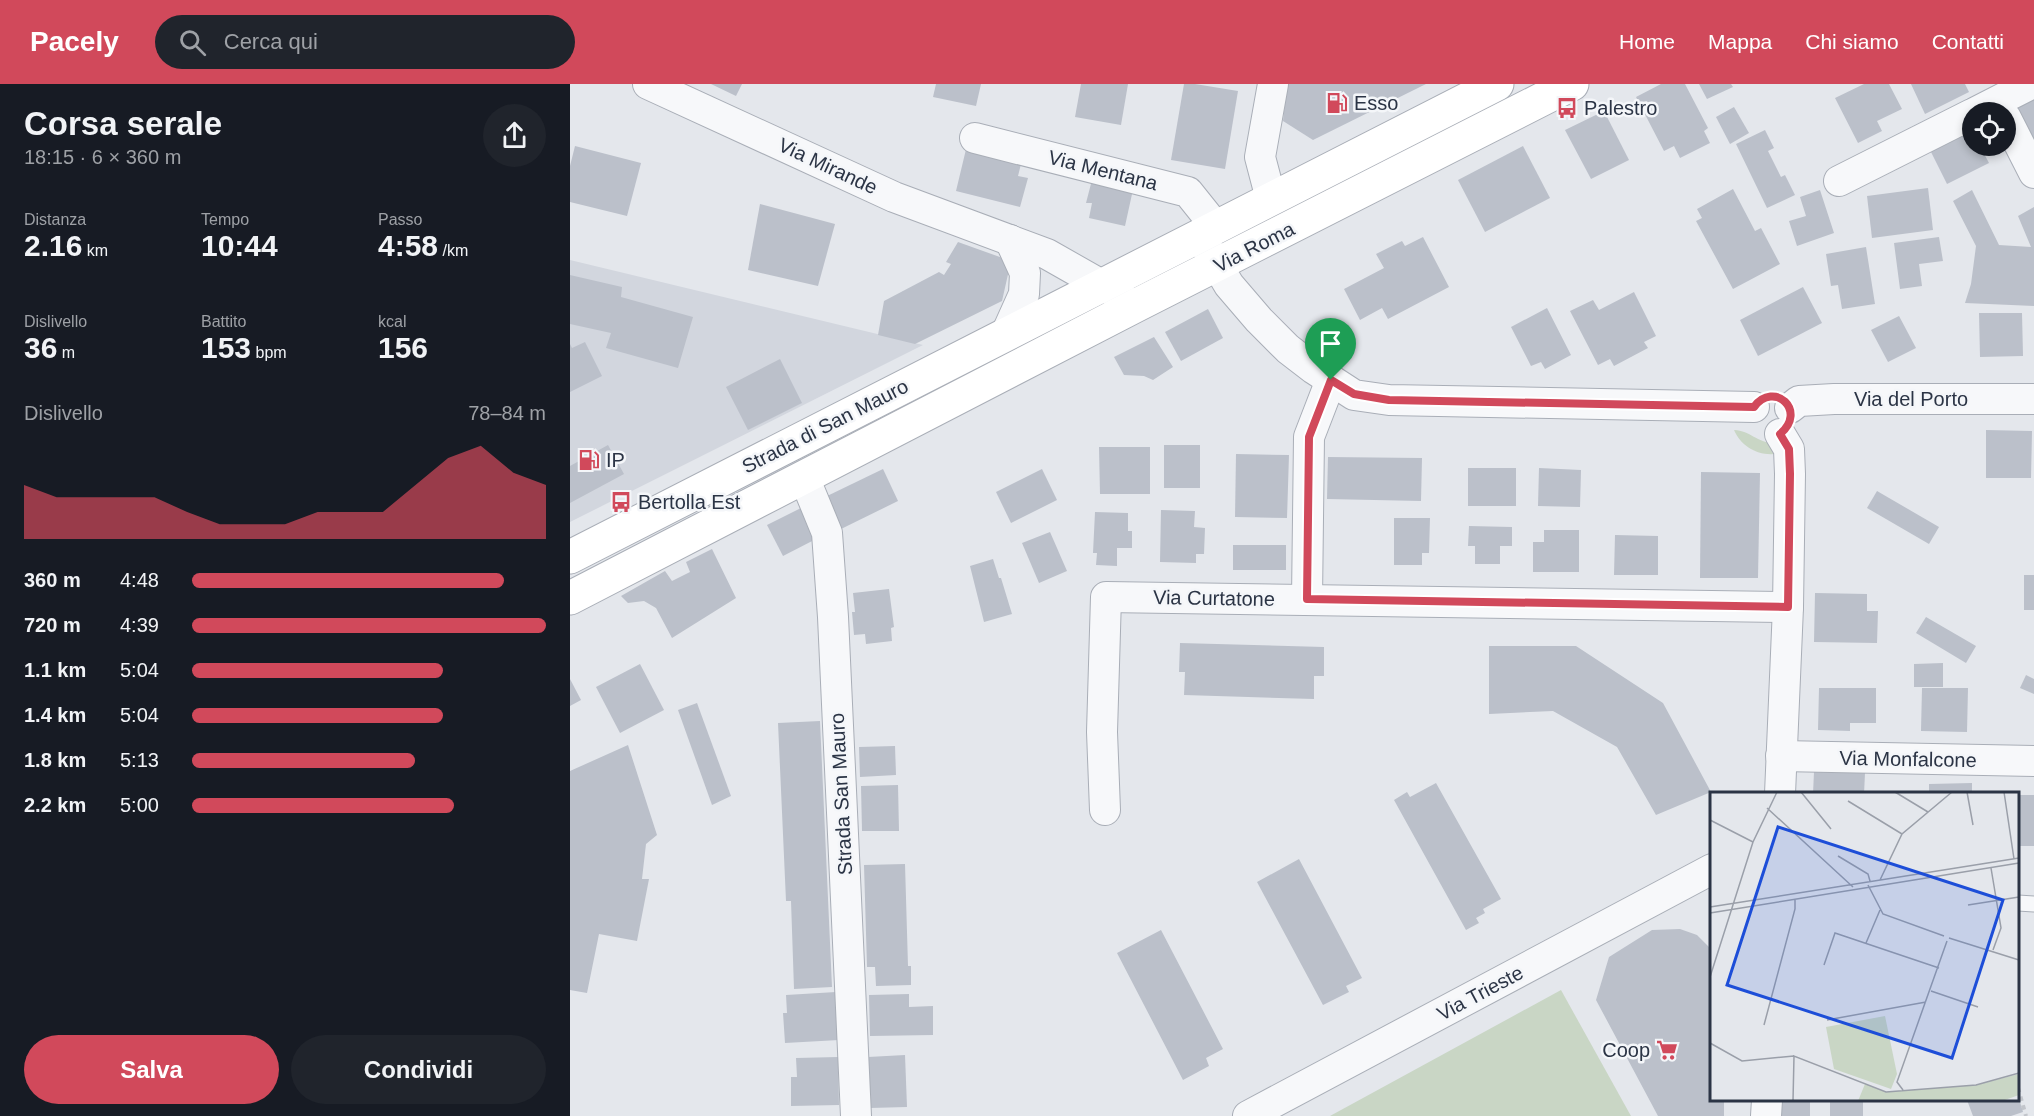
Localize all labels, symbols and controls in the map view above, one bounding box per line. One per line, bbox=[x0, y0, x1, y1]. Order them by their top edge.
search box bbox=[155, 15, 575, 69]
text: Pacely bbox=[30, 26, 119, 57]
icon: search bbox=[176, 26, 209, 59]
text: Cerca qui bbox=[224, 29, 318, 54]
text: Home bbox=[1619, 30, 1675, 53]
text: Mappa bbox=[1708, 30, 1772, 53]
text: Chi siamo bbox=[1805, 30, 1899, 53]
text: Contatti bbox=[1932, 30, 2004, 53]
fuel station icon: Esso bbox=[1325, 91, 1349, 115]
place label: Esso bbox=[1354, 92, 1398, 114]
bus stop icon: Palestro bbox=[1555, 96, 1579, 120]
place label: Palestro bbox=[1584, 97, 1657, 119]
map controls bbox=[1962, 102, 2016, 156]
button: locate bbox=[1962, 102, 2016, 156]
button: share bbox=[483, 104, 546, 167]
text: Corsa serale bbox=[24, 105, 222, 142]
street label: Via Mirande bbox=[775, 134, 881, 198]
text: 18:15 · 6 × 360 m bbox=[24, 146, 181, 168]
street label: Via Mentana bbox=[1046, 146, 1161, 194]
text: Distanza bbox=[24, 211, 86, 228]
text: Tempo bbox=[201, 211, 249, 228]
text: Passo bbox=[378, 211, 422, 228]
street label: Via Roma bbox=[1210, 217, 1299, 277]
text: 2.16 bbox=[24, 229, 82, 262]
text: 10:44 bbox=[201, 229, 278, 262]
text: 4:58 bbox=[378, 229, 438, 262]
text: km bbox=[82, 242, 108, 259]
text: /km bbox=[438, 242, 468, 259]
text: Dislivello bbox=[24, 313, 87, 330]
text: Battito bbox=[201, 313, 246, 330]
text: kcal bbox=[378, 313, 406, 330]
pin bbox=[1305, 318, 1356, 380]
icon: arrive bbox=[1314, 327, 1347, 360]
text: 36 bbox=[24, 331, 57, 364]
text: 153 bbox=[201, 331, 251, 364]
text: 156 bbox=[378, 331, 428, 364]
text: m bbox=[57, 344, 75, 361]
text: bpm bbox=[251, 344, 287, 361]
street label: Strada di San Mauro bbox=[738, 375, 912, 477]
street label: Via del Porto bbox=[1854, 388, 1968, 410]
text: Dislivello bbox=[24, 402, 103, 424]
text: 78–84 m bbox=[468, 402, 546, 424]
fuel station icon: IP bbox=[577, 448, 601, 472]
place label: IP bbox=[606, 449, 625, 471]
bus stop icon: Bertolla Est bbox=[609, 490, 633, 514]
place label: Bertolla Est bbox=[638, 491, 741, 513]
text: 360 m bbox=[24, 569, 81, 591]
text: 4:48 bbox=[120, 569, 159, 591]
street label: Via Curtatone bbox=[1153, 586, 1275, 610]
text: 720 m bbox=[24, 614, 81, 636]
text: 4:39 bbox=[120, 614, 159, 636]
text: 1.1 km bbox=[24, 659, 86, 681]
text: 5:04 bbox=[120, 659, 159, 681]
text: 1.4 km bbox=[24, 704, 86, 726]
text: 5:04 bbox=[120, 704, 159, 726]
street label: Strada San Mauro bbox=[826, 712, 856, 876]
street label: Via Monfalcone bbox=[1839, 747, 1977, 771]
text: 1.8 km bbox=[24, 749, 86, 771]
text: 5:13 bbox=[120, 749, 159, 771]
inset map bbox=[1710, 792, 2019, 1101]
text: 2.2 km bbox=[24, 794, 86, 816]
text: 5:00 bbox=[120, 794, 159, 816]
street label: Via Trieste bbox=[1433, 961, 1527, 1025]
button: Salva bbox=[24, 1035, 279, 1104]
button: Condividi bbox=[291, 1035, 546, 1104]
supermarket icon: Coop bbox=[1655, 1038, 1679, 1062]
place label: Coop bbox=[1602, 1039, 1650, 1061]

